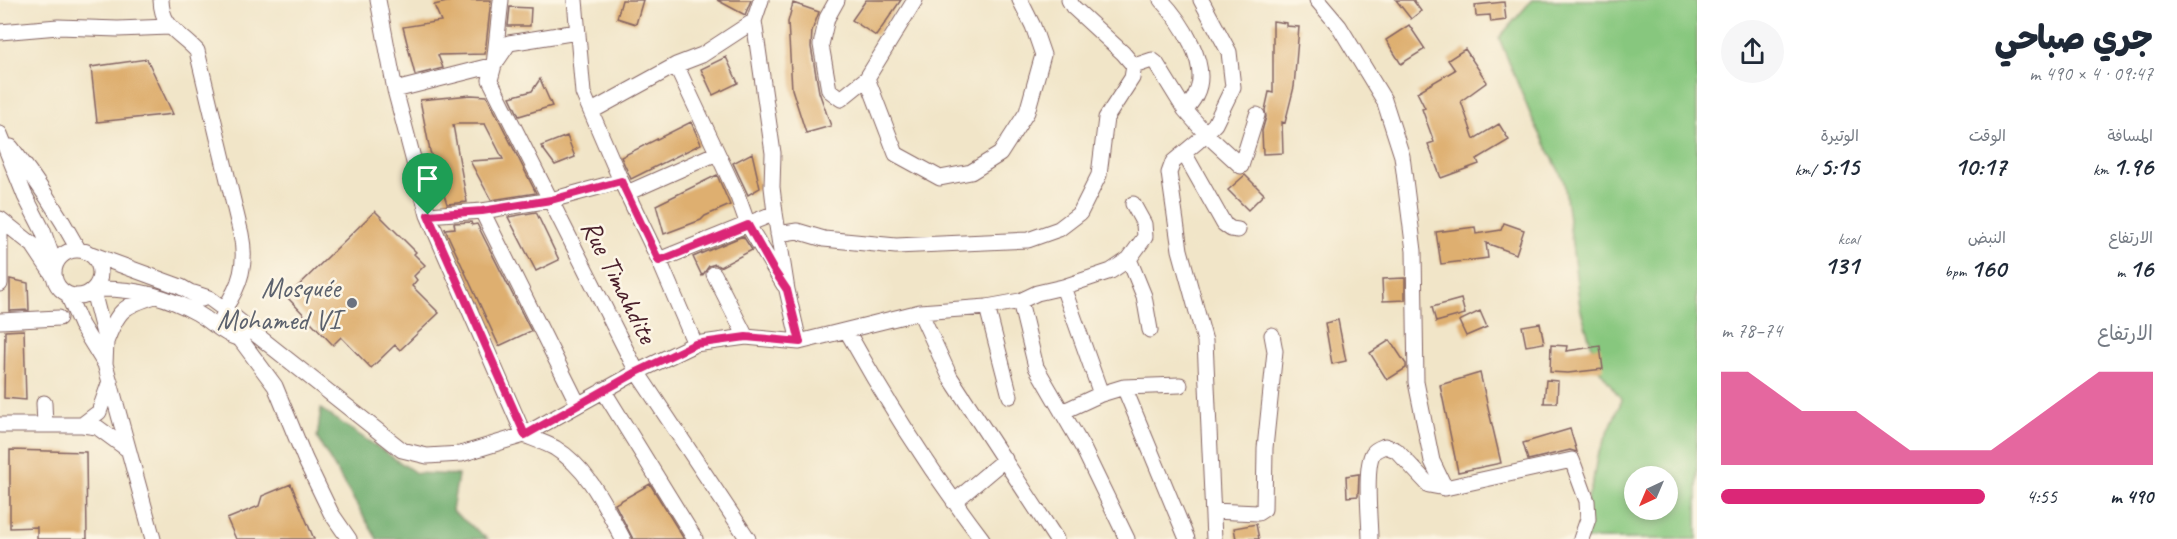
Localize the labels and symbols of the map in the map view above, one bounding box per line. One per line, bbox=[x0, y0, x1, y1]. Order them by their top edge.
pin bbox=[402, 153, 453, 215]
street label: Rue Timahdite bbox=[574, 214, 666, 350]
place label: Mosquée Mohamed VI bbox=[217, 270, 346, 337]
marker: Mosquée Mohamed VI bbox=[345, 296, 359, 310]
north arrow bbox=[1624, 466, 1678, 520]

